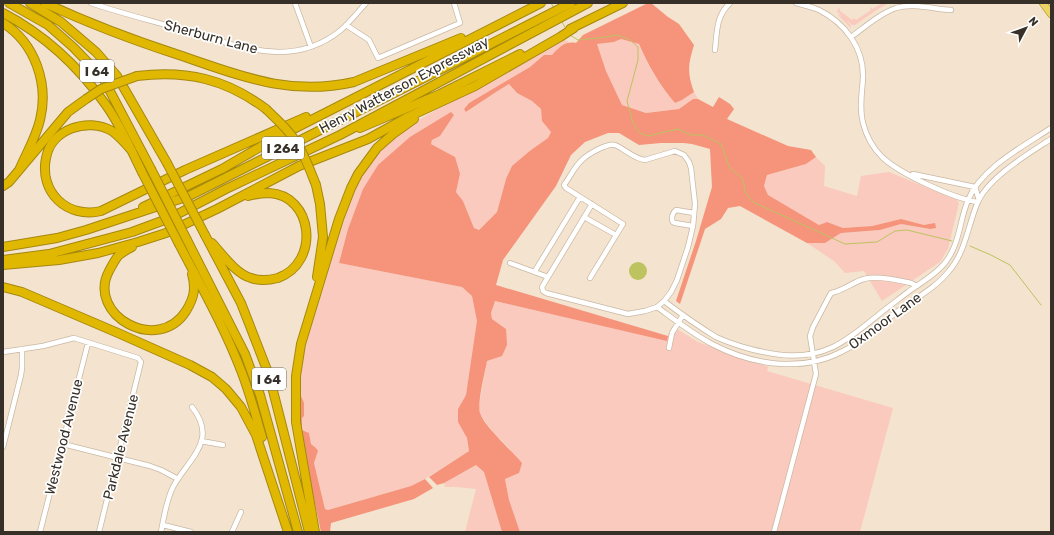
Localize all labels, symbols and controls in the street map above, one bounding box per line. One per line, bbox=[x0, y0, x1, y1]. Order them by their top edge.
north arrow bbox=[1006, 8, 1046, 48]
text: N bbox=[1026, 15, 1041, 29]
street label: Sherburn Lane bbox=[162, 16, 260, 58]
street label: Henry Watterson Expressway bbox=[316, 33, 492, 137]
road number: I 64 bbox=[80, 60, 114, 82]
road number: I 264 bbox=[262, 137, 304, 159]
street label: Oxmoor Lane bbox=[845, 289, 925, 353]
road number: I 64 bbox=[252, 368, 286, 390]
street label: Westwood Avenue bbox=[41, 377, 87, 497]
street label: Parkdale Avenue bbox=[100, 392, 142, 502]

